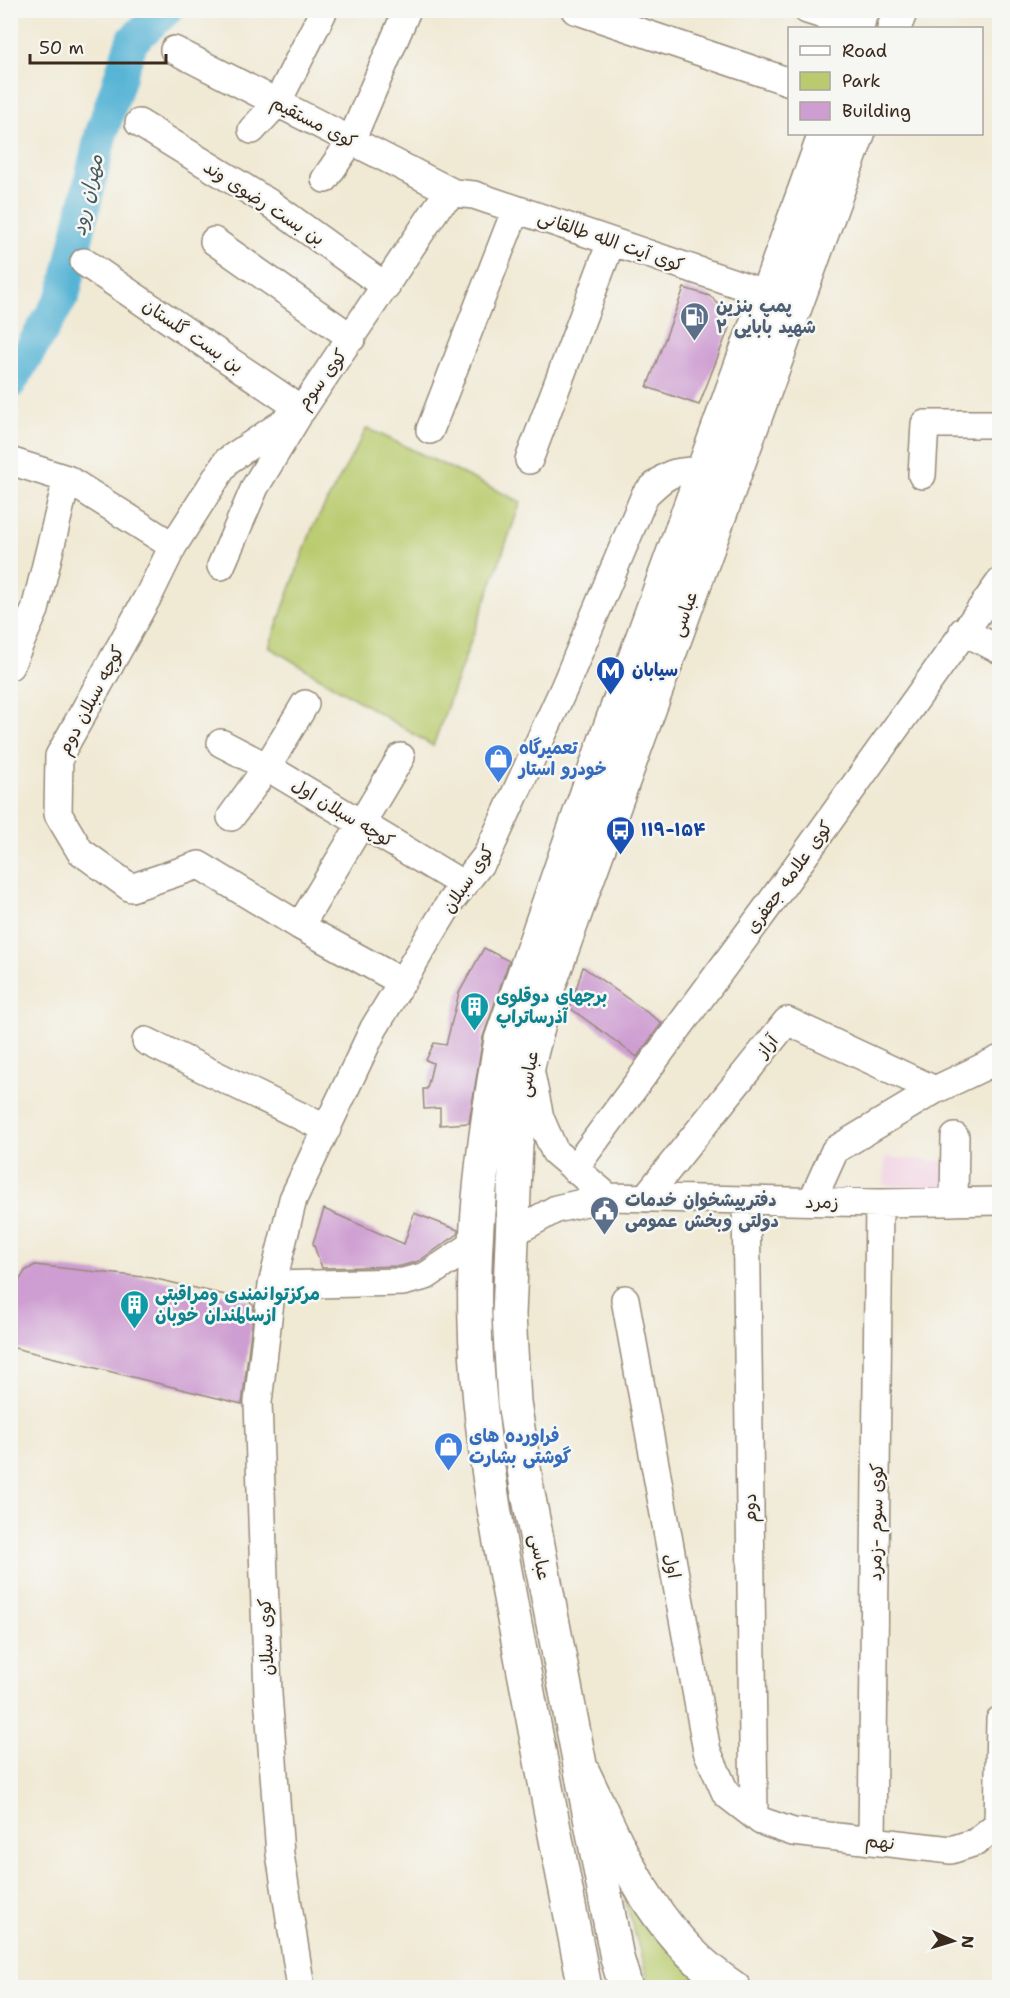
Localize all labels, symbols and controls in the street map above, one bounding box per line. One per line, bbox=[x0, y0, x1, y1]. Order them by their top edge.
scale bar bbox=[30, 27, 166, 65]
legend bbox=[788, 27, 983, 135]
text: 50 m bbox=[39, 36, 84, 60]
text: Road bbox=[842, 39, 887, 63]
text: Park bbox=[842, 69, 881, 93]
street label: کوی مستقیم bbox=[266, 90, 361, 156]
text: Building bbox=[842, 99, 911, 123]
water label: مهران رود bbox=[65, 152, 109, 238]
street label: بن بست رضوی وند bbox=[199, 155, 329, 251]
street label: کوی آیت الله طالقانی bbox=[535, 205, 688, 277]
street label: بن بست گلستان bbox=[138, 293, 248, 379]
place label: پمپ بنزین شهید بابایی ۲ bbox=[716, 294, 816, 339]
fuel station icon: پمپ بنزین شهید بابایی ۲ bbox=[679, 300, 711, 342]
street label: کوی سوم bbox=[291, 344, 354, 415]
street label: عباسى bbox=[665, 588, 703, 640]
street label: کوچه سبلان دوم bbox=[52, 641, 132, 760]
metro station icon: سیابان bbox=[595, 654, 627, 696]
place label: سیابان bbox=[632, 658, 678, 682]
place label: تعمیرگاه خودرو استار bbox=[517, 736, 607, 781]
shop icon: تعمیرگاه خودرو استار bbox=[482, 742, 514, 784]
street label: کوچه سبلان اول bbox=[287, 773, 399, 853]
bus stop icon: ۱۱۹-۱۵۴ bbox=[604, 814, 636, 856]
street label: کوی علامه جعفری bbox=[740, 816, 838, 938]
place label: ۱۱۹-۱۵۴ bbox=[641, 818, 706, 842]
street label: کوی سبلان bbox=[436, 840, 500, 918]
place label: برجهای دوقلوی آذرساتراپ bbox=[496, 984, 607, 1029]
building icon: برجهای دوقلوی آذرساتراپ bbox=[459, 990, 491, 1032]
street label: آراز bbox=[749, 1028, 784, 1064]
street label: عباسى bbox=[512, 1049, 544, 1099]
place label: دفترپیشخوان خدمات دولتی وبخش عمومی bbox=[625, 1188, 779, 1233]
street label: زمرد bbox=[805, 1190, 839, 1214]
public building icon: دفترپیشخوان خدمات دولتی وبخش عمومی bbox=[588, 1194, 620, 1236]
place label: مرکزتوانمندی ومراقبتی ازسالمندان خوبان bbox=[155, 1282, 320, 1327]
building icon: مرکزتوانمندی ومراقبتی ازسالمندان خوبان bbox=[118, 1288, 150, 1330]
place label: فراورده های گوشتی بشارت bbox=[469, 1424, 571, 1469]
shop icon: فراورده های گوشتی بشارت bbox=[432, 1430, 464, 1472]
street label: کوی سوم -زمرد bbox=[863, 1462, 891, 1581]
street label: دوم bbox=[738, 1493, 764, 1523]
street label: عباسى bbox=[524, 1532, 556, 1582]
street label: اول bbox=[658, 1552, 686, 1580]
street label: کوی سبلان bbox=[253, 1597, 279, 1676]
street label: نهم bbox=[864, 1828, 896, 1858]
north arrow bbox=[923, 1911, 983, 1971]
text: N bbox=[957, 1935, 978, 1949]

